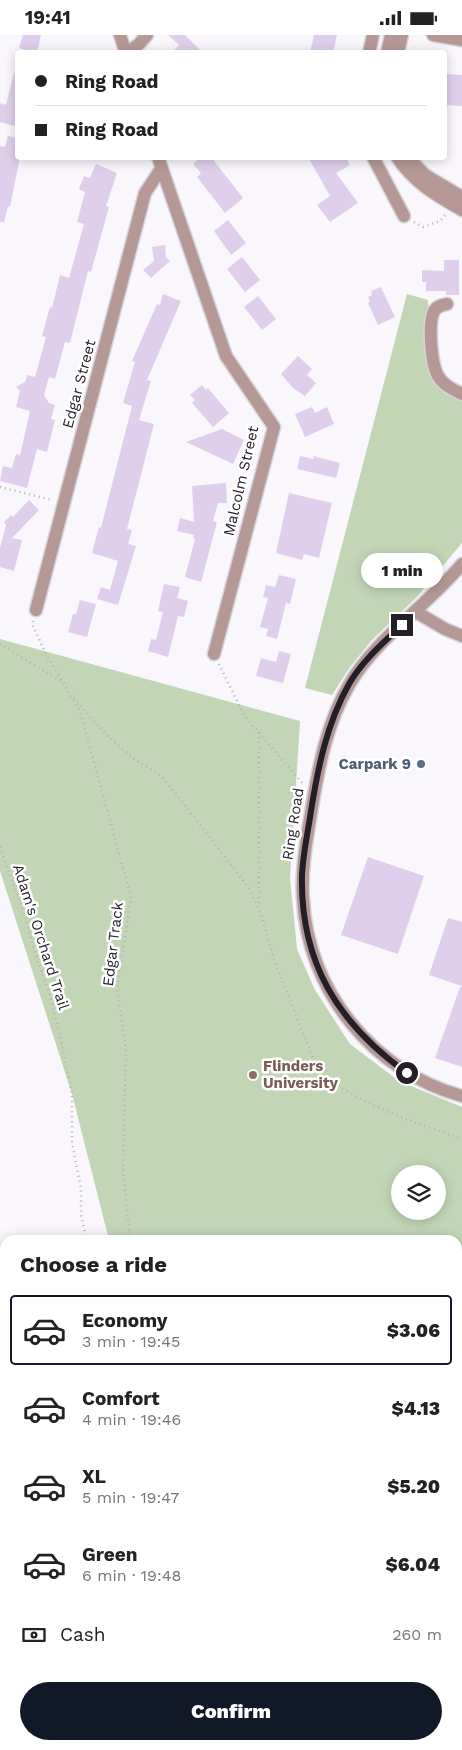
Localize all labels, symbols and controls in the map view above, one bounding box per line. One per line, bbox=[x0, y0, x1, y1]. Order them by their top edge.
text: 19:41 bbox=[25, 6, 71, 29]
text: Ring Road bbox=[65, 70, 159, 93]
text: Ring Road bbox=[65, 118, 159, 141]
street label: Edgar Street bbox=[59, 337, 100, 430]
street label: Malcolm Street bbox=[220, 424, 263, 538]
callout: 1 min bbox=[361, 553, 443, 587]
text: 1 min bbox=[381, 561, 423, 580]
route end bbox=[391, 614, 413, 636]
place label: Carpark 9 bbox=[339, 755, 411, 773]
marker: Carpark 9 bbox=[415, 758, 427, 770]
street label: Ring Road bbox=[278, 787, 308, 861]
street label: Adam's Orchard Trail bbox=[9, 862, 73, 1013]
street label: Edgar Track bbox=[99, 900, 127, 987]
place label: Flinders University bbox=[263, 1057, 338, 1092]
route start bbox=[396, 1062, 418, 1084]
marker: Flinders University bbox=[247, 1069, 259, 1081]
map controls bbox=[391, 1165, 446, 1220]
button: layers bbox=[391, 1165, 446, 1220]
text: Choose a ride bbox=[20, 1252, 167, 1277]
icon: car bbox=[22, 1308, 67, 1353]
text: Economy bbox=[82, 1309, 167, 1332]
text: $3.06 bbox=[387, 1319, 440, 1342]
text: 3 min · 19:45 bbox=[82, 1332, 180, 1351]
icon: car bbox=[22, 1386, 67, 1431]
text: Comfort bbox=[82, 1387, 160, 1410]
text: $4.13 bbox=[392, 1397, 440, 1420]
text: 4 min · 19:46 bbox=[82, 1410, 181, 1429]
icon: car bbox=[22, 1464, 67, 1509]
text: XL bbox=[82, 1465, 106, 1488]
text: $5.20 bbox=[387, 1475, 440, 1498]
text: 5 min · 19:47 bbox=[82, 1488, 179, 1507]
icon: car bbox=[22, 1542, 67, 1587]
text: Green bbox=[82, 1543, 138, 1566]
text: $6.04 bbox=[385, 1553, 440, 1576]
text: 6 min · 19:48 bbox=[82, 1566, 181, 1585]
icon: cash bbox=[20, 1621, 48, 1649]
text: Cash bbox=[60, 1623, 106, 1646]
text: 260 m bbox=[392, 1625, 442, 1644]
button: Confirm bbox=[20, 1682, 442, 1740]

